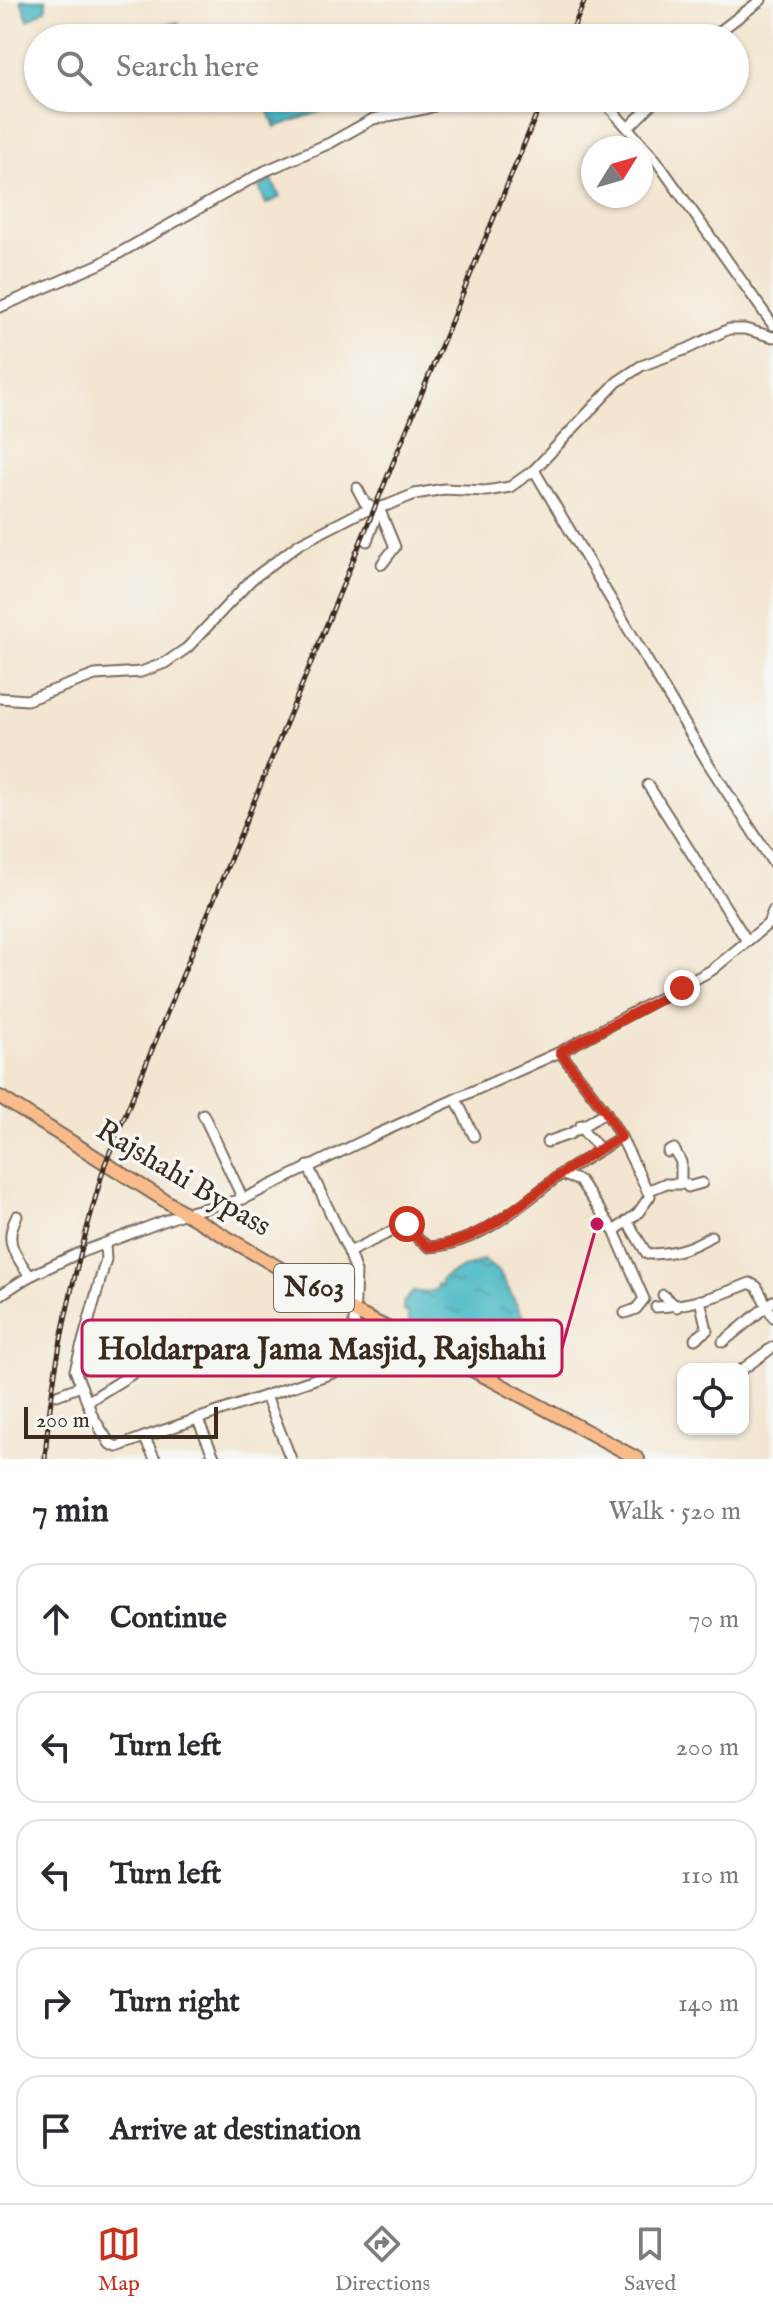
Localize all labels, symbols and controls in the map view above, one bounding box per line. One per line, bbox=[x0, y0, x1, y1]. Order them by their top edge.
search box bbox=[24, 24, 749, 112]
icon: search bbox=[52, 46, 96, 90]
text: Search here bbox=[116, 49, 259, 87]
north arrow bbox=[581, 136, 653, 208]
route end bbox=[664, 970, 700, 1006]
street label: Rajshahi Bypass bbox=[88, 1112, 278, 1246]
route start bbox=[389, 1206, 425, 1242]
road number: N603 bbox=[274, 1264, 354, 1312]
callout: Holdarpara Jama Masjid, Rajshahi bbox=[82, 1320, 562, 1376]
text: Holdarpara Jama Masjid, Rajshahi bbox=[98, 1330, 547, 1371]
map controls bbox=[677, 1363, 749, 1435]
button: locate bbox=[677, 1363, 749, 1435]
scale bar bbox=[24, 1403, 218, 1439]
text: 200 m bbox=[36, 1407, 90, 1435]
text: 7 min bbox=[32, 1490, 109, 1533]
text: Walk · 520 m bbox=[608, 1495, 741, 1528]
icon: ahead bbox=[34, 1597, 78, 1641]
text: Continue bbox=[110, 1600, 227, 1638]
text: 70 m bbox=[688, 1603, 739, 1636]
icon: left bbox=[34, 1725, 78, 1769]
text: Turn left bbox=[110, 1728, 221, 1766]
text: 200 m bbox=[675, 1731, 739, 1764]
icon: left bbox=[34, 1853, 78, 1897]
text: Turn left bbox=[110, 1856, 221, 1894]
text: 110 m bbox=[681, 1859, 739, 1892]
icon: right bbox=[34, 1981, 78, 2025]
text: Turn right bbox=[110, 1984, 240, 2022]
text: 140 m bbox=[678, 1987, 739, 2020]
icon: arrive bbox=[34, 2109, 78, 2153]
text: Arrive at destination bbox=[110, 2112, 361, 2150]
tab: Map bbox=[97, 2222, 141, 2298]
tab: Directions bbox=[335, 2222, 430, 2298]
tab: Saved bbox=[624, 2222, 676, 2298]

